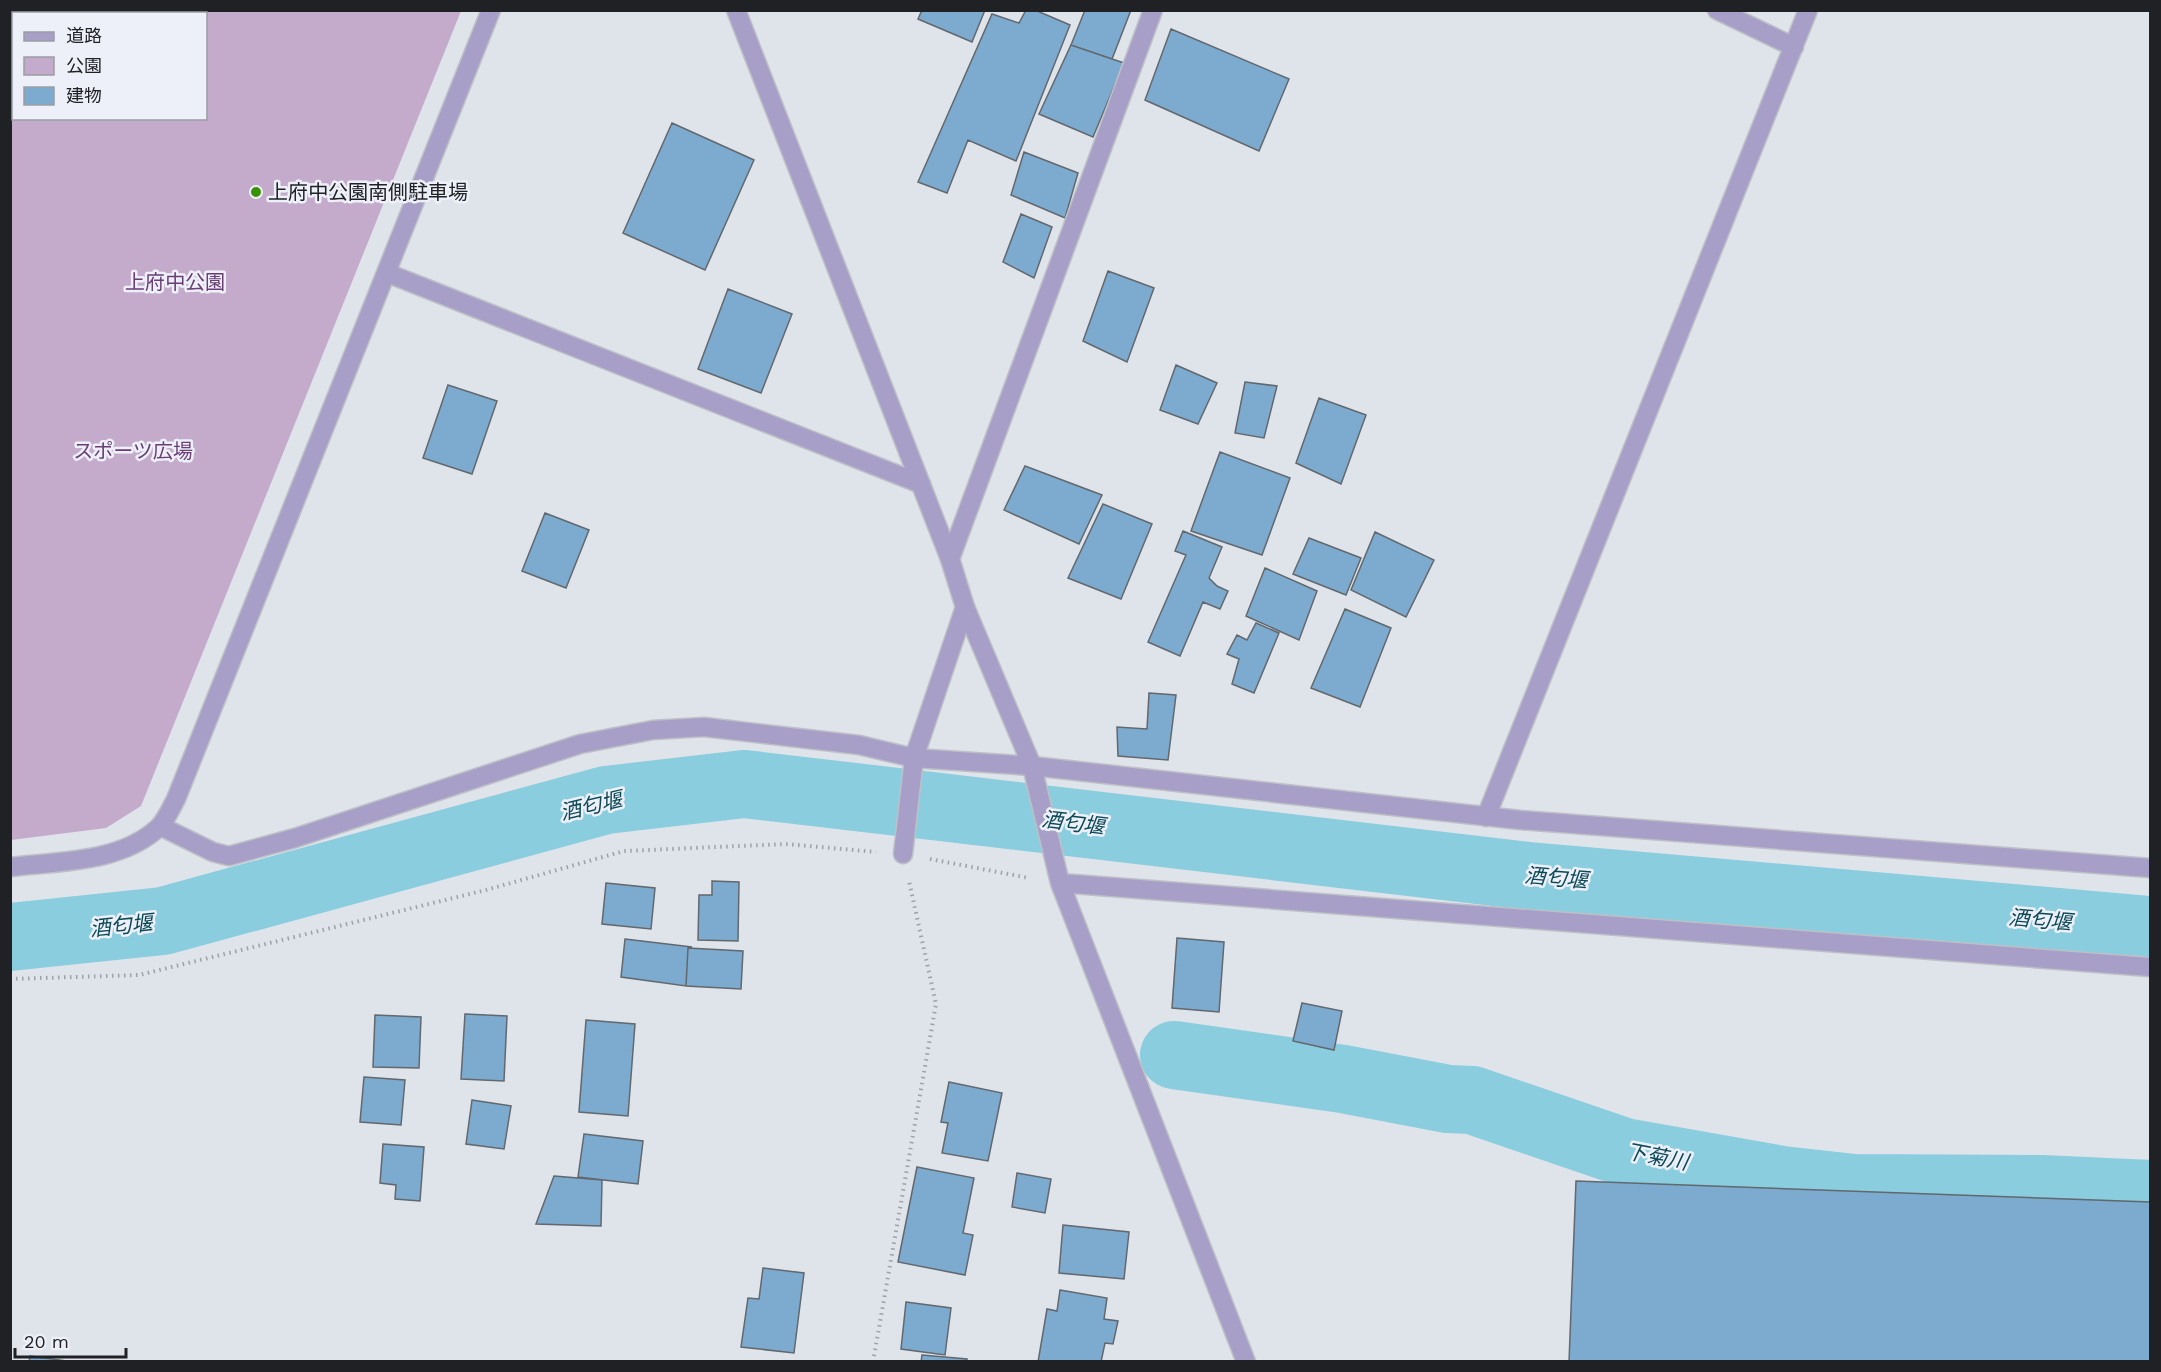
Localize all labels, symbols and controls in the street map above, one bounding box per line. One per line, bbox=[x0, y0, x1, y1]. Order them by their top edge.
legend bbox=[12, 12, 207, 120]
text: 道路 bbox=[66, 25, 102, 46]
text: 公園 bbox=[66, 55, 102, 76]
text: 建物 bbox=[66, 85, 102, 106]
place label: 上府中公園南側駐車場 bbox=[268, 180, 468, 204]
marker: 上府中公園南側駐車場 bbox=[249, 185, 263, 199]
park label: 上府中公園 bbox=[125, 270, 225, 294]
park label: スポーツ広場 bbox=[73, 439, 193, 463]
water label: 酒匂堰 bbox=[557, 785, 628, 825]
water label: 酒匂堰 bbox=[1040, 806, 1110, 839]
water label: 酒匂堰 bbox=[1524, 862, 1592, 893]
water label: 酒匂堰 bbox=[2008, 904, 2076, 935]
water label: 酒匂堰 bbox=[88, 909, 158, 941]
water label: 下菊川 bbox=[1624, 1138, 1692, 1175]
scale bar bbox=[15, 1321, 126, 1359]
text: 20 m bbox=[24, 1331, 69, 1352]

